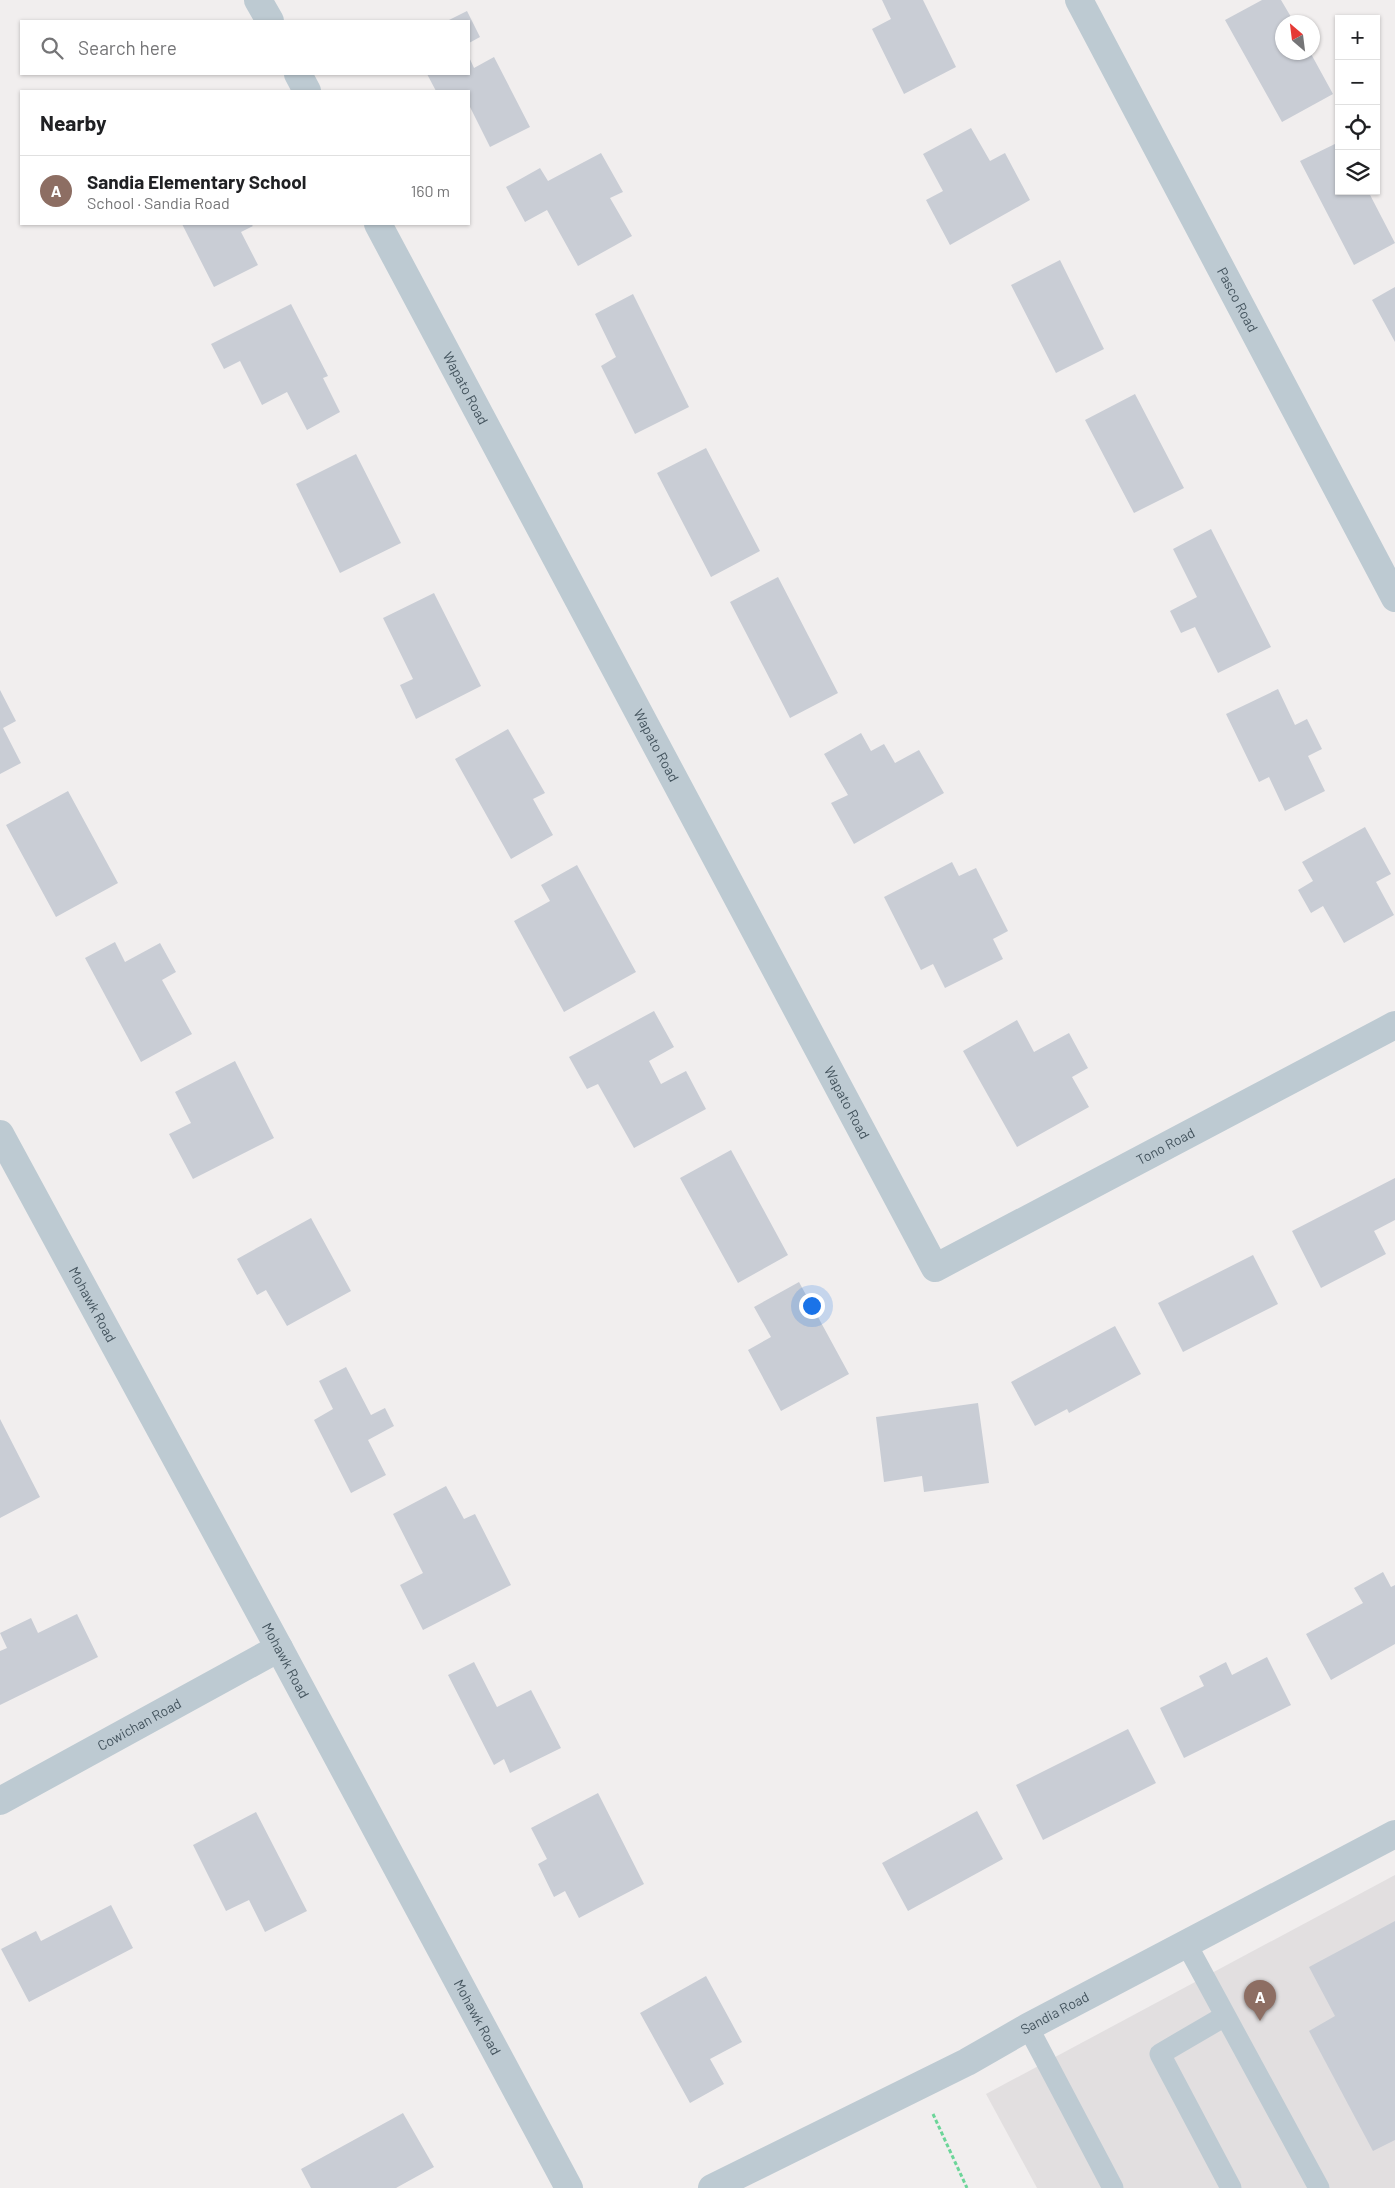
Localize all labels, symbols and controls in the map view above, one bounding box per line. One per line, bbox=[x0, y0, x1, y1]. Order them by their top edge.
north arrow bbox=[1275, 15, 1320, 60]
map controls bbox=[1335, 15, 1380, 195]
button: + bbox=[1335, 15, 1380, 60]
search box bbox=[20, 20, 470, 75]
icon: search bbox=[38, 34, 66, 62]
text: Search here bbox=[78, 36, 177, 59]
button: − bbox=[1335, 60, 1380, 105]
button: locate bbox=[1335, 105, 1380, 150]
text: Nearby bbox=[40, 110, 106, 135]
button: layers bbox=[1335, 150, 1380, 195]
text: Sandia Elementary School bbox=[87, 170, 306, 193]
text: A bbox=[51, 181, 61, 200]
text: 160 m bbox=[411, 181, 450, 200]
text: School · Sandia Road bbox=[87, 193, 230, 212]
street label: Pasco Road bbox=[1214, 264, 1262, 335]
street label: Wapato Road bbox=[440, 349, 492, 427]
street label: Wapato Road bbox=[630, 706, 683, 784]
street label: Wapato Road bbox=[821, 1063, 874, 1142]
street label: Tono Road bbox=[1133, 1123, 1197, 1168]
street label: Mohawk Road bbox=[66, 1264, 120, 1345]
your location bbox=[799, 1293, 825, 1319]
street label: Mohawk Road bbox=[259, 1620, 313, 1701]
street label: Cowichan Road bbox=[94, 1694, 184, 1754]
street label: Mohawk Road bbox=[451, 1976, 505, 2058]
pin: A bbox=[1244, 1980, 1276, 2021]
street label: Sandia Road bbox=[1017, 1988, 1092, 2038]

